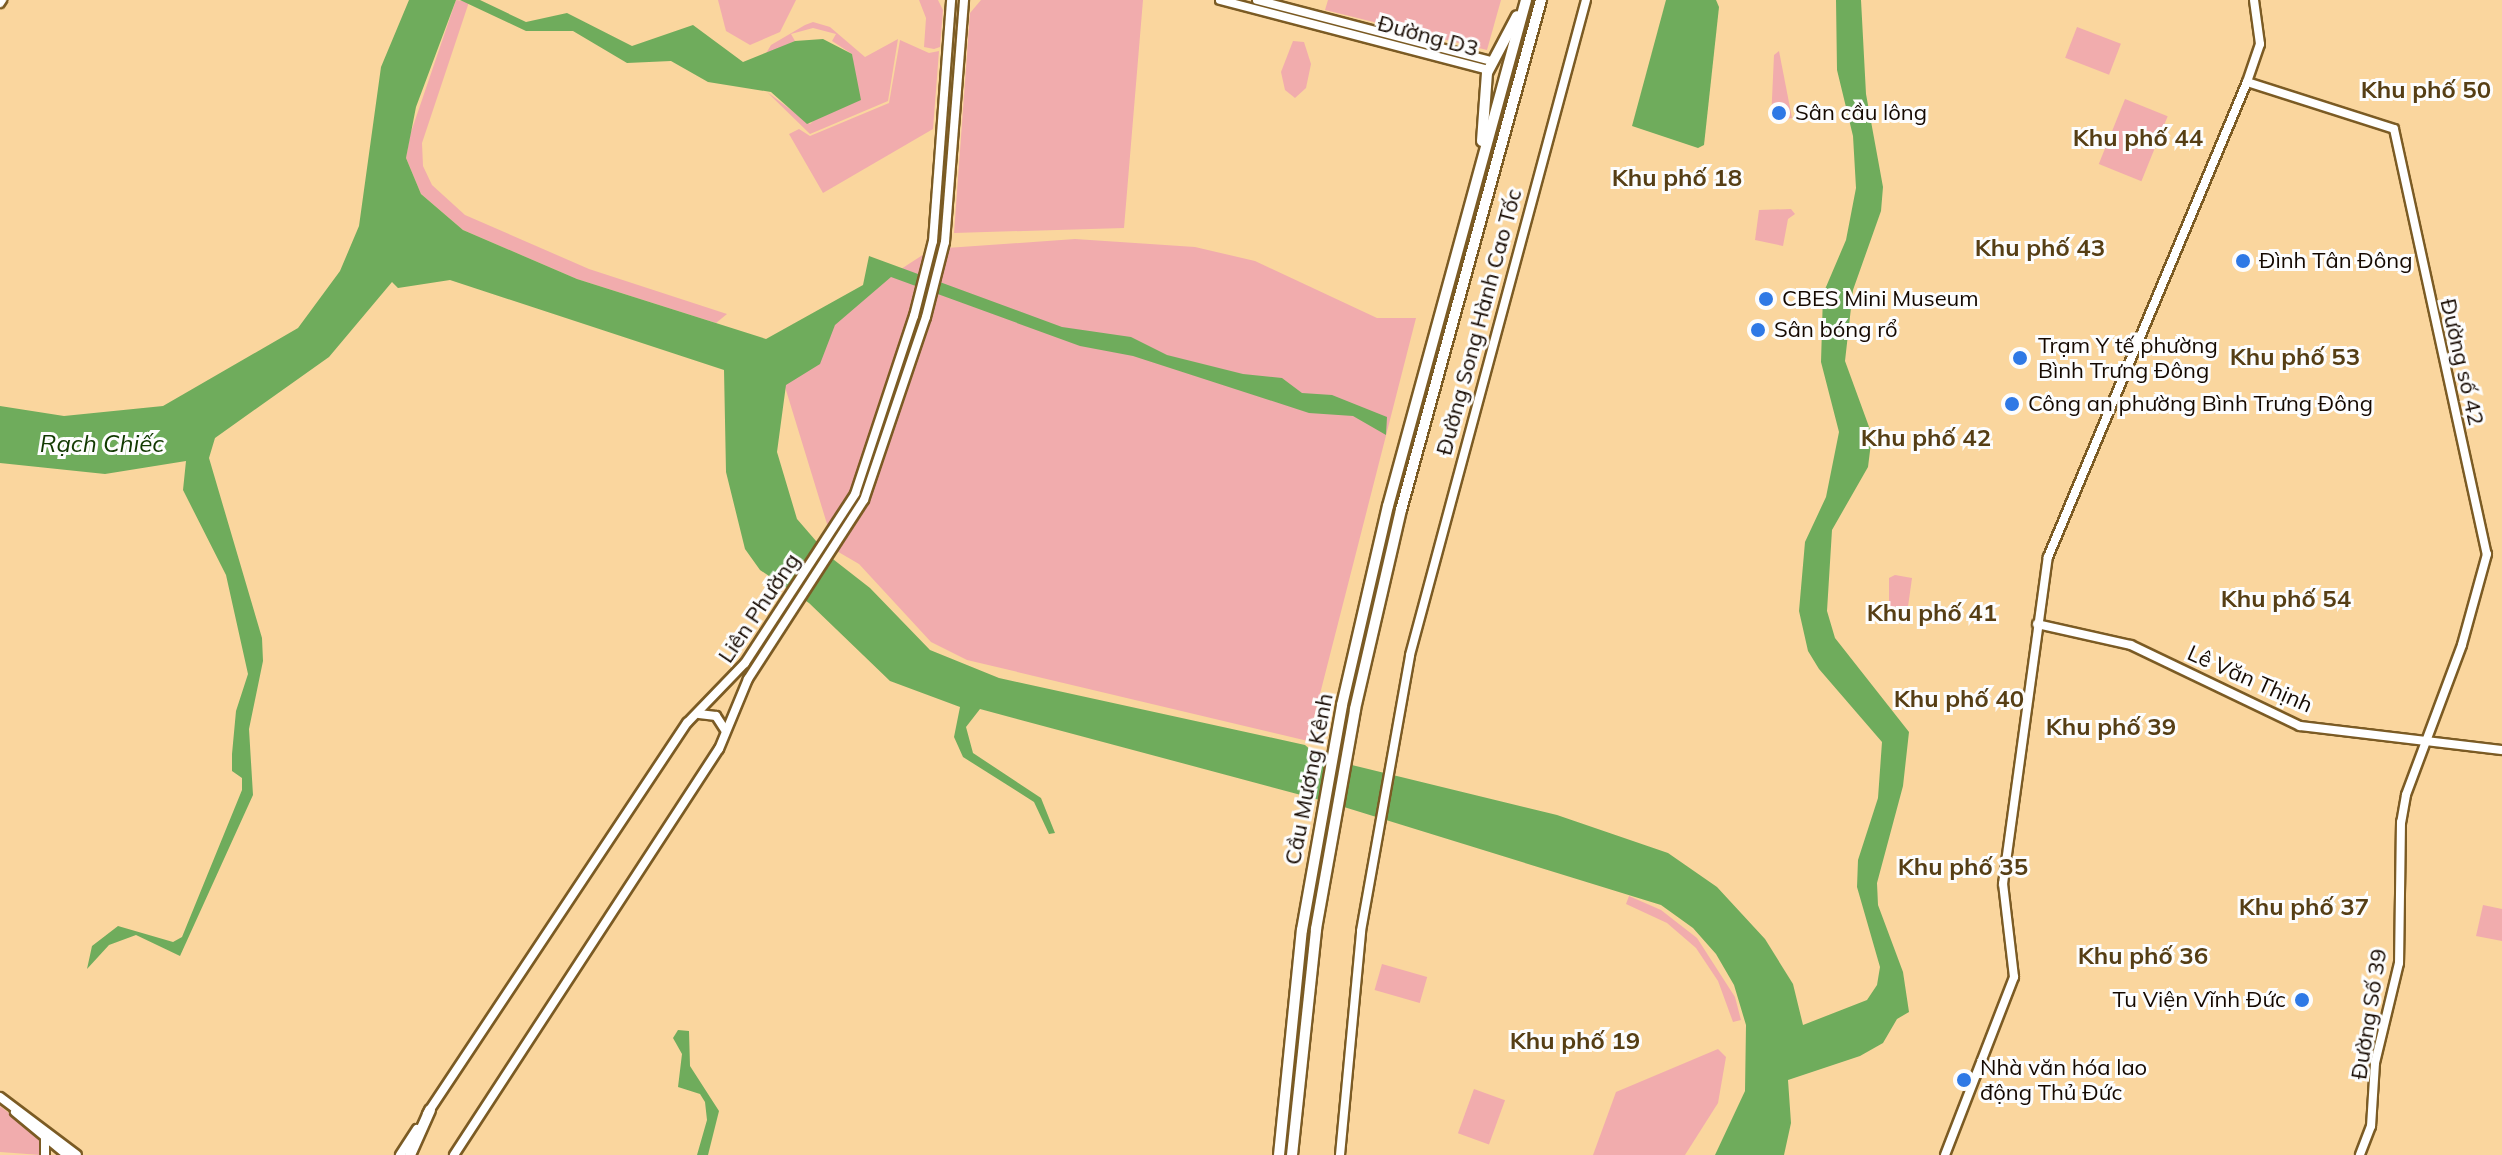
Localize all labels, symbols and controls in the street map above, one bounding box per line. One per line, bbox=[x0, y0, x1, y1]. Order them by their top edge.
street label: Đường D3 bbox=[1375, 10, 1481, 62]
district label: Khu phố 50 bbox=[2361, 76, 2491, 104]
place label: Sân cầu lông bbox=[1795, 100, 1927, 126]
marker: Sân cầu lông bbox=[1770, 104, 1788, 122]
district label: Khu phố 44 bbox=[2073, 124, 2203, 152]
district label: Khu phố 18 bbox=[1612, 164, 1742, 192]
street label: Đường Song Hành Cao Tốc bbox=[1431, 186, 1527, 458]
district label: Khu phố 43 bbox=[1975, 234, 2105, 262]
place label: Đình Tân Đông bbox=[2259, 248, 2412, 274]
marker: Đình Tân Đông bbox=[2234, 252, 2252, 270]
place label: CBES Mini Museum bbox=[1782, 286, 1979, 312]
marker: CBES Mini Museum bbox=[1757, 290, 1775, 308]
street label: Đường số 42 bbox=[2435, 296, 2489, 428]
place label: Sân bóng rổ bbox=[1774, 317, 1898, 343]
marker: Sân bóng rổ bbox=[1749, 321, 1767, 339]
place label: Trạm Y tế phường Bình Trưng Đông bbox=[2038, 332, 2218, 384]
district label: Khu phố 53 bbox=[2230, 343, 2360, 371]
marker: Trạm Y tế phường Bình Trưng Đông bbox=[2009, 347, 2031, 369]
place label: Công an phường Bình Trưng Đông bbox=[2028, 391, 2373, 417]
marker: Công an phường Bình Trưng Đông bbox=[2003, 395, 2021, 413]
district label: Khu phố 42 bbox=[1861, 424, 1991, 452]
water label: Rạch Chiếc bbox=[40, 430, 164, 458]
street label: Liên Phường bbox=[713, 548, 805, 668]
district label: Khu phố 54 bbox=[2221, 585, 2351, 613]
district label: Khu phố 41 bbox=[1867, 599, 1997, 627]
street label: Lê Văn Thịnh bbox=[2183, 640, 2317, 718]
district label: Khu phố 40 bbox=[1894, 685, 2024, 713]
street label: Cầu Mương Kênh bbox=[1279, 691, 1339, 867]
district label: Khu phố 39 bbox=[2046, 713, 2176, 741]
district label: Khu phố 35 bbox=[1898, 853, 2028, 881]
district label: Khu phố 37 bbox=[2239, 893, 2369, 921]
district label: Khu phố 36 bbox=[2078, 942, 2208, 970]
street label: Đường Số 39 bbox=[2346, 947, 2392, 1081]
place label: Tu Viện Vĩnh Đức bbox=[2113, 987, 2286, 1013]
marker: Tu Viện Vĩnh Đức bbox=[2293, 991, 2311, 1009]
district label: Khu phố 19 bbox=[1510, 1027, 1640, 1055]
place label: Nhà văn hóa lao động Thủ Đức bbox=[1980, 1054, 2147, 1106]
marker: Nhà văn hóa lao động Thủ Đức bbox=[1955, 1071, 1973, 1089]

